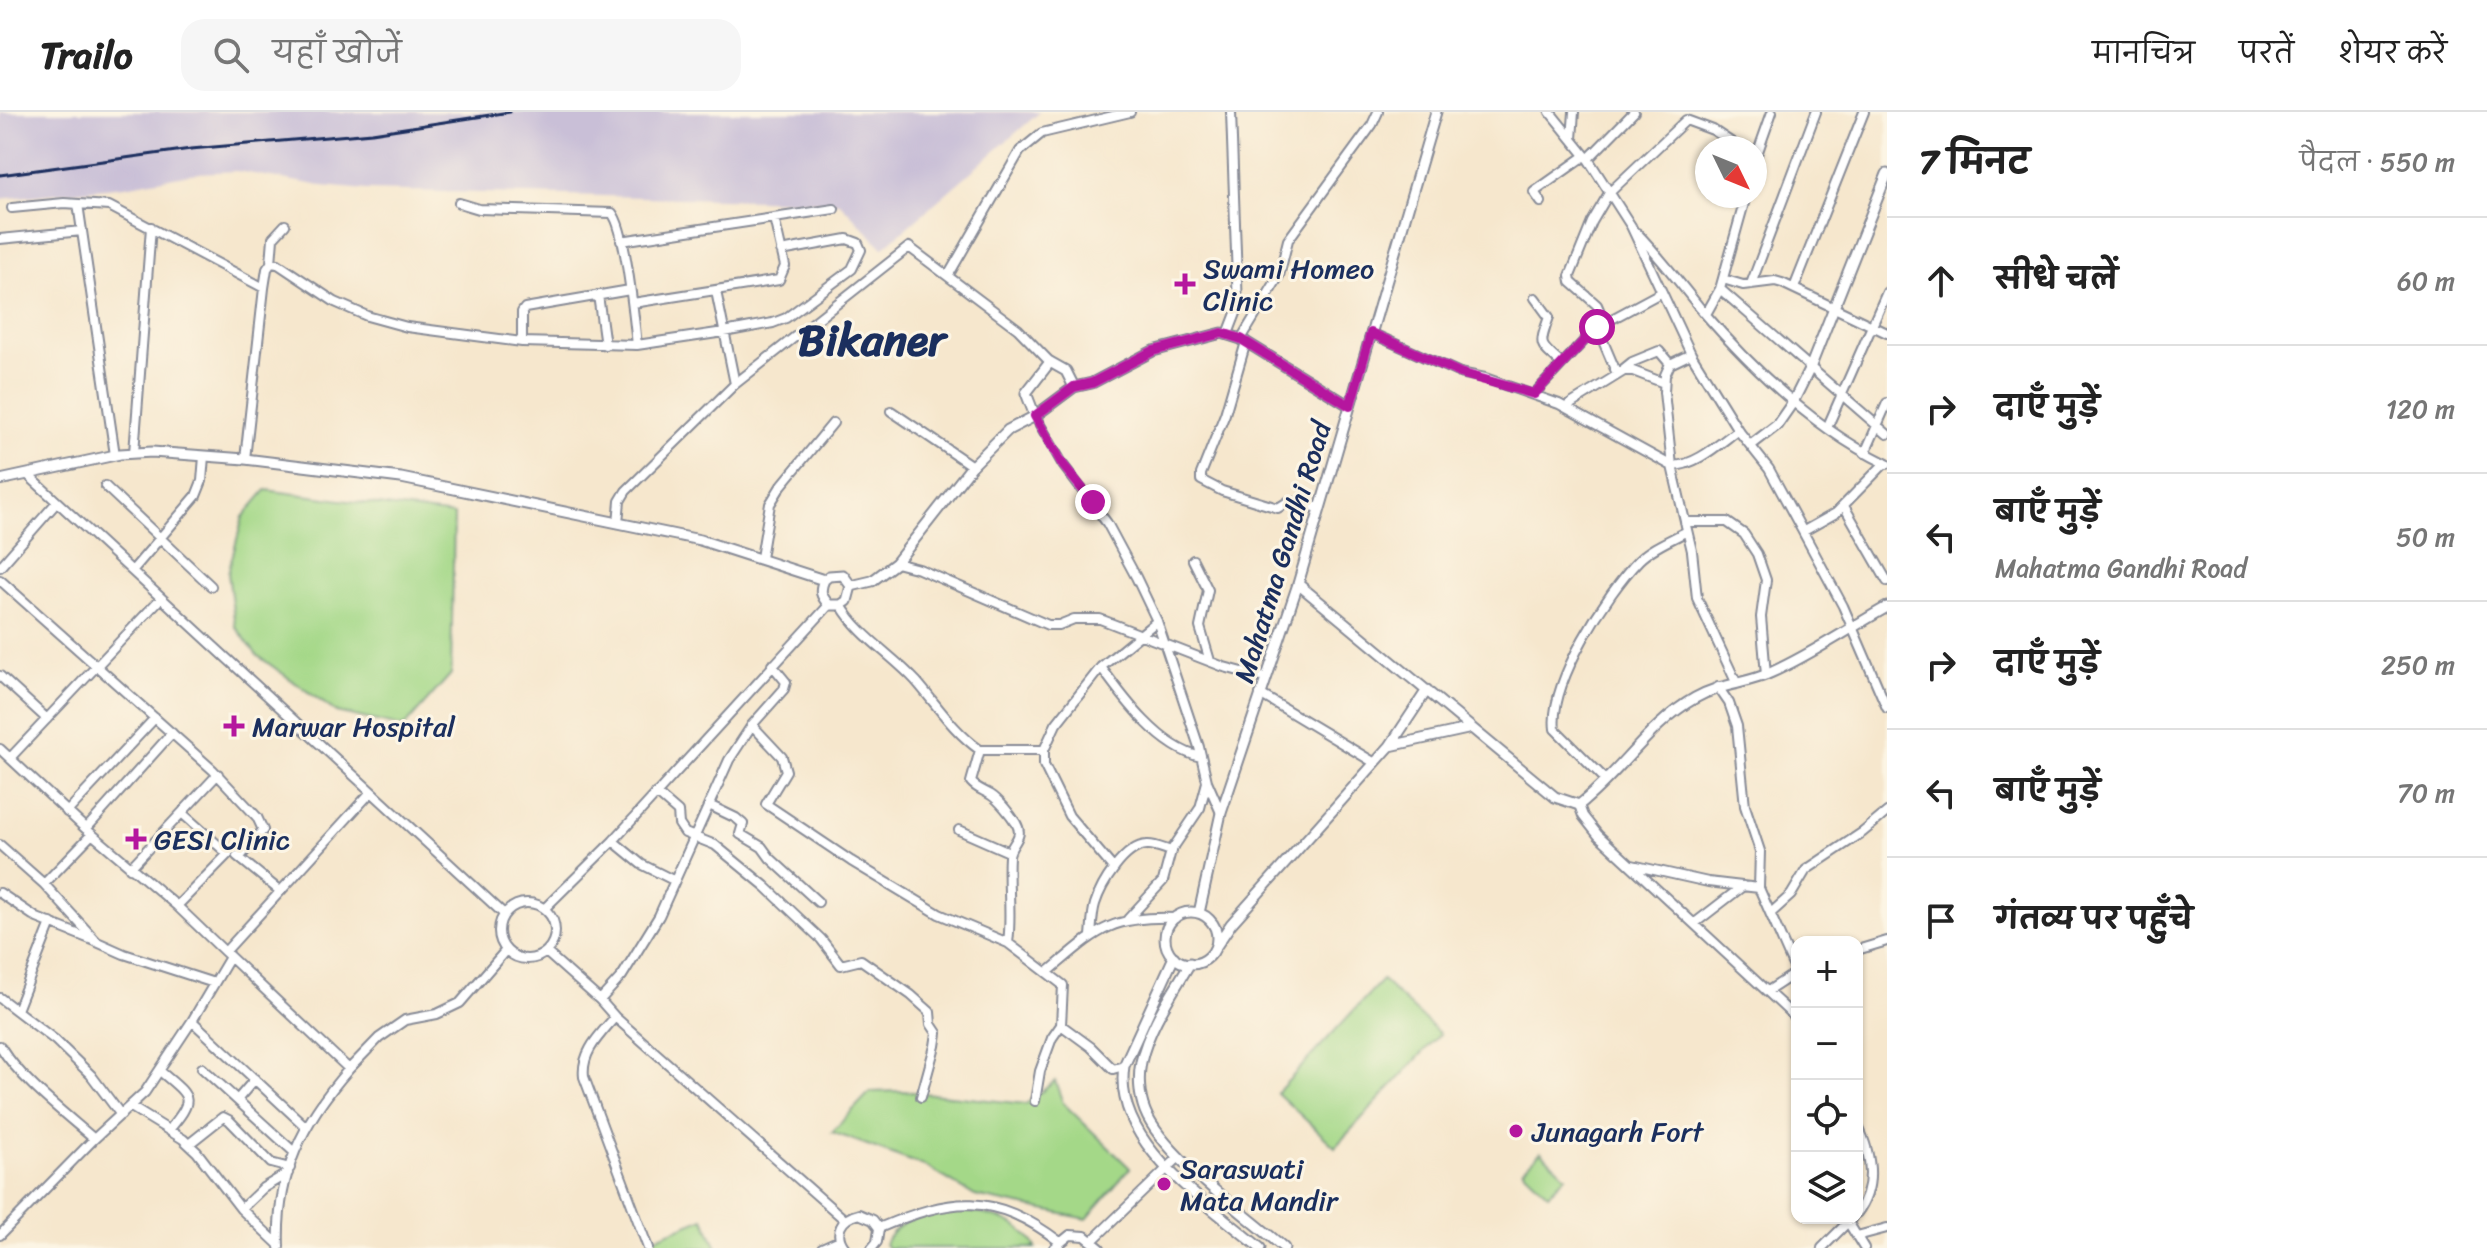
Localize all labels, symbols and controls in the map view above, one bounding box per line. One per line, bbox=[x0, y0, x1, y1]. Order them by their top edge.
search box bbox=[181, 19, 741, 91]
text: Trailo bbox=[40, 22, 133, 89]
text: यहाँ खोजें bbox=[273, 26, 402, 80]
text: मानचित्र bbox=[2092, 29, 2195, 78]
text: परतें bbox=[2239, 29, 2294, 78]
text: शेयर करें bbox=[2338, 29, 2447, 78]
icon: search bbox=[209, 33, 253, 77]
text: 7 मिनट bbox=[1919, 132, 2030, 192]
north arrow bbox=[1695, 136, 1767, 208]
text: पैदल · 550 m bbox=[2299, 139, 2455, 185]
place label: Swami Homeo Clinic bbox=[1203, 244, 1374, 325]
text: सीधे चलें bbox=[1995, 252, 2118, 306]
text: 60 m bbox=[2397, 258, 2455, 304]
icon: ahead bbox=[1919, 259, 1963, 303]
marker: Swami Homeo Clinic bbox=[1174, 273, 1196, 295]
district label: Bikaner bbox=[798, 301, 949, 379]
route start bbox=[1579, 309, 1615, 345]
text: दाएँ मुड़ें bbox=[1995, 380, 2100, 434]
text: 120 m bbox=[2386, 386, 2455, 432]
icon: right bbox=[1919, 387, 1963, 431]
street label: Mahatma Gandhi Road bbox=[1219, 413, 1346, 689]
route end bbox=[1075, 484, 1111, 520]
text: बाएँ मुड़ें bbox=[1995, 485, 2100, 539]
text: 50 m bbox=[2396, 514, 2455, 560]
icon: left bbox=[1919, 515, 1963, 559]
text: Mahatma Gandhi Road bbox=[1995, 545, 2247, 591]
text: दाएँ मुड़ें bbox=[1995, 636, 2100, 690]
text: 250 m bbox=[2381, 642, 2455, 688]
icon: right bbox=[1919, 643, 1963, 687]
place label: Marwar Hospital bbox=[252, 702, 456, 751]
marker: Marwar Hospital bbox=[223, 715, 245, 737]
text: बाएँ मुड़ें bbox=[1995, 764, 2100, 818]
text: 70 m bbox=[2397, 770, 2455, 816]
icon: left bbox=[1919, 771, 1963, 815]
place label: GESI Clinic bbox=[154, 815, 290, 864]
marker: GESI Clinic bbox=[125, 828, 147, 850]
text: गंतव्य पर पहुँचे bbox=[1995, 892, 2193, 946]
icon: arrive bbox=[1919, 899, 1963, 943]
map controls bbox=[1791, 936, 1863, 1224]
button: + bbox=[1791, 936, 1863, 1008]
button: − bbox=[1791, 1008, 1863, 1080]
button: locate bbox=[1791, 1080, 1863, 1152]
place label: Junagarh Fort bbox=[1531, 1107, 1705, 1156]
marker: Junagarh Fort bbox=[1507, 1122, 1525, 1140]
place label: Saraswati Mata Mandir bbox=[1180, 1144, 1339, 1225]
button: layers bbox=[1791, 1152, 1863, 1224]
marker: Saraswati Mata Mandir bbox=[1155, 1175, 1173, 1193]

